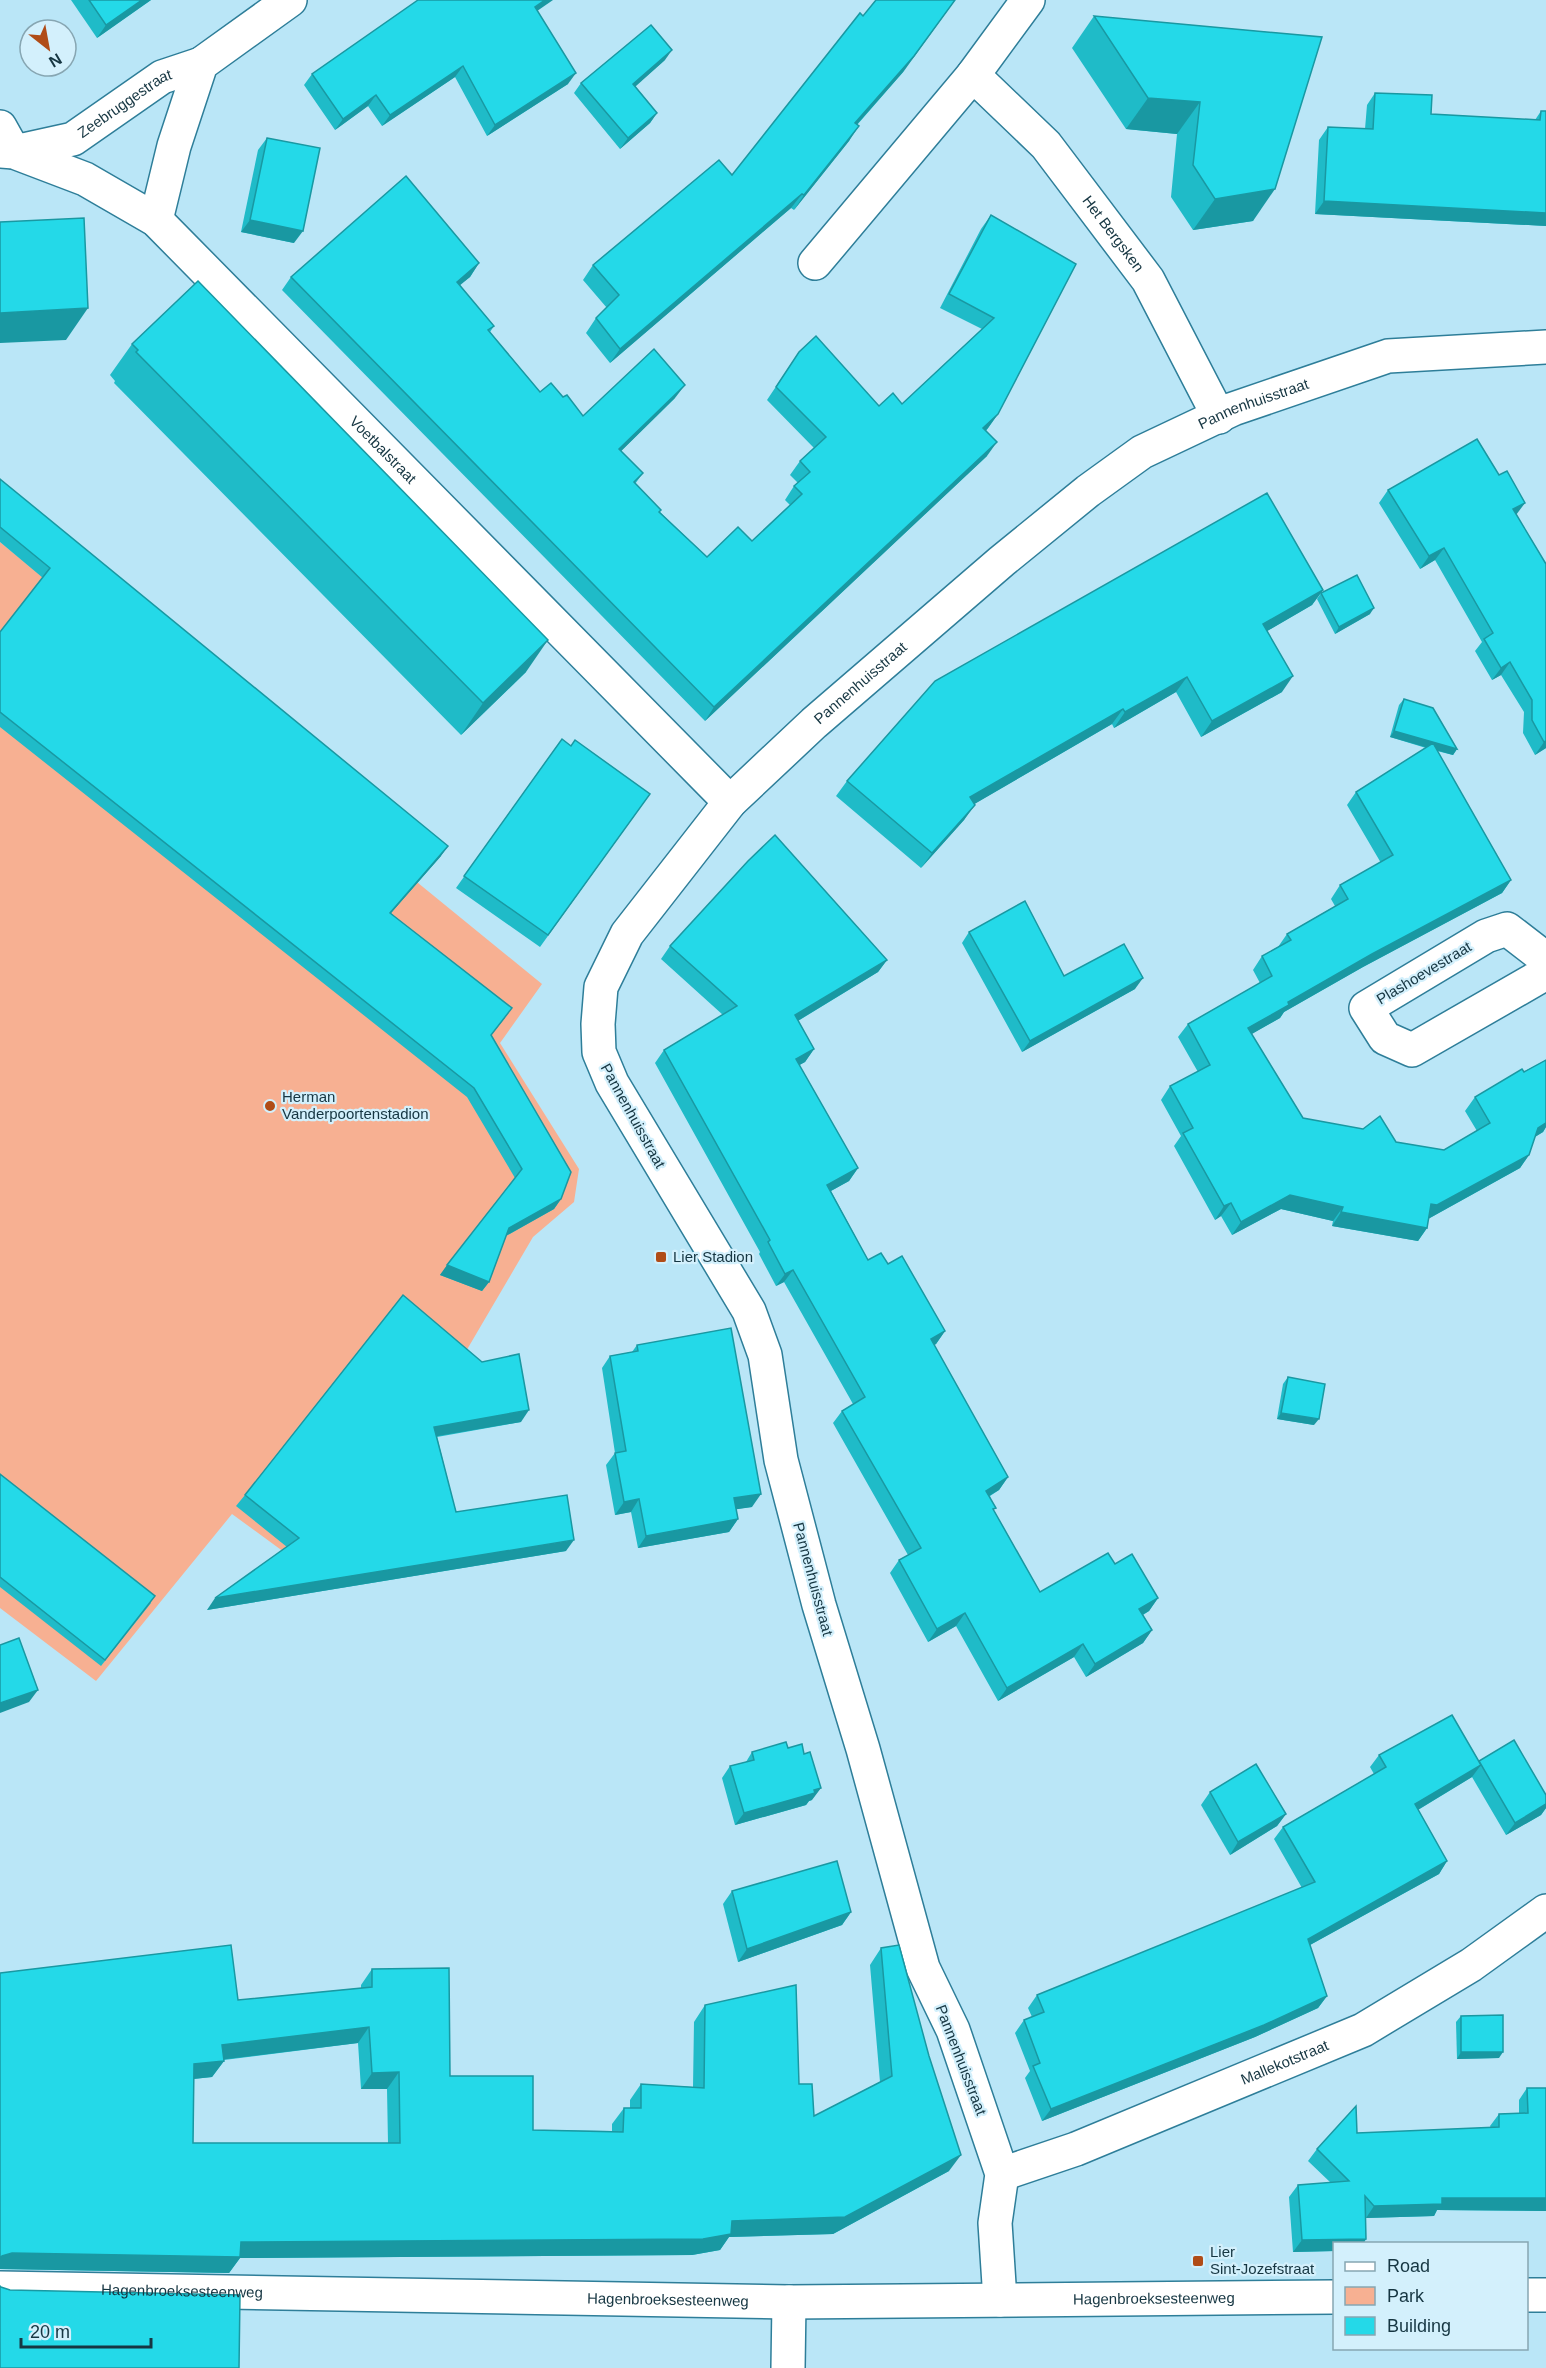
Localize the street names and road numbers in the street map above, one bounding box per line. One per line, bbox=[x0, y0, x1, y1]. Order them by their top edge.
street label: Zeebruggestraat bbox=[74, 65, 174, 141]
street label: Het Bergsken bbox=[1079, 192, 1148, 275]
street label: Pannenhuisstraat bbox=[1195, 375, 1311, 432]
street label: Voetbalstraat bbox=[346, 412, 421, 487]
street label: Pannenhuisstraat bbox=[810, 638, 910, 727]
street label: Plashoevestraat bbox=[1373, 937, 1475, 1008]
street label: Pannenhuisstraat bbox=[598, 1061, 670, 1172]
street label: Pannenhuisstraat bbox=[790, 1520, 837, 1638]
street label: Pannenhuisstraat bbox=[933, 2002, 991, 2118]
street label: Mallekotstraat bbox=[1238, 2036, 1332, 2088]
street label: Hagenbroeksesteenweg bbox=[101, 2281, 263, 2301]
street label: Hagenbroeksesteenweg bbox=[587, 2289, 749, 2309]
street label: Hagenbroeksesteenweg bbox=[1073, 2289, 1235, 2307]

